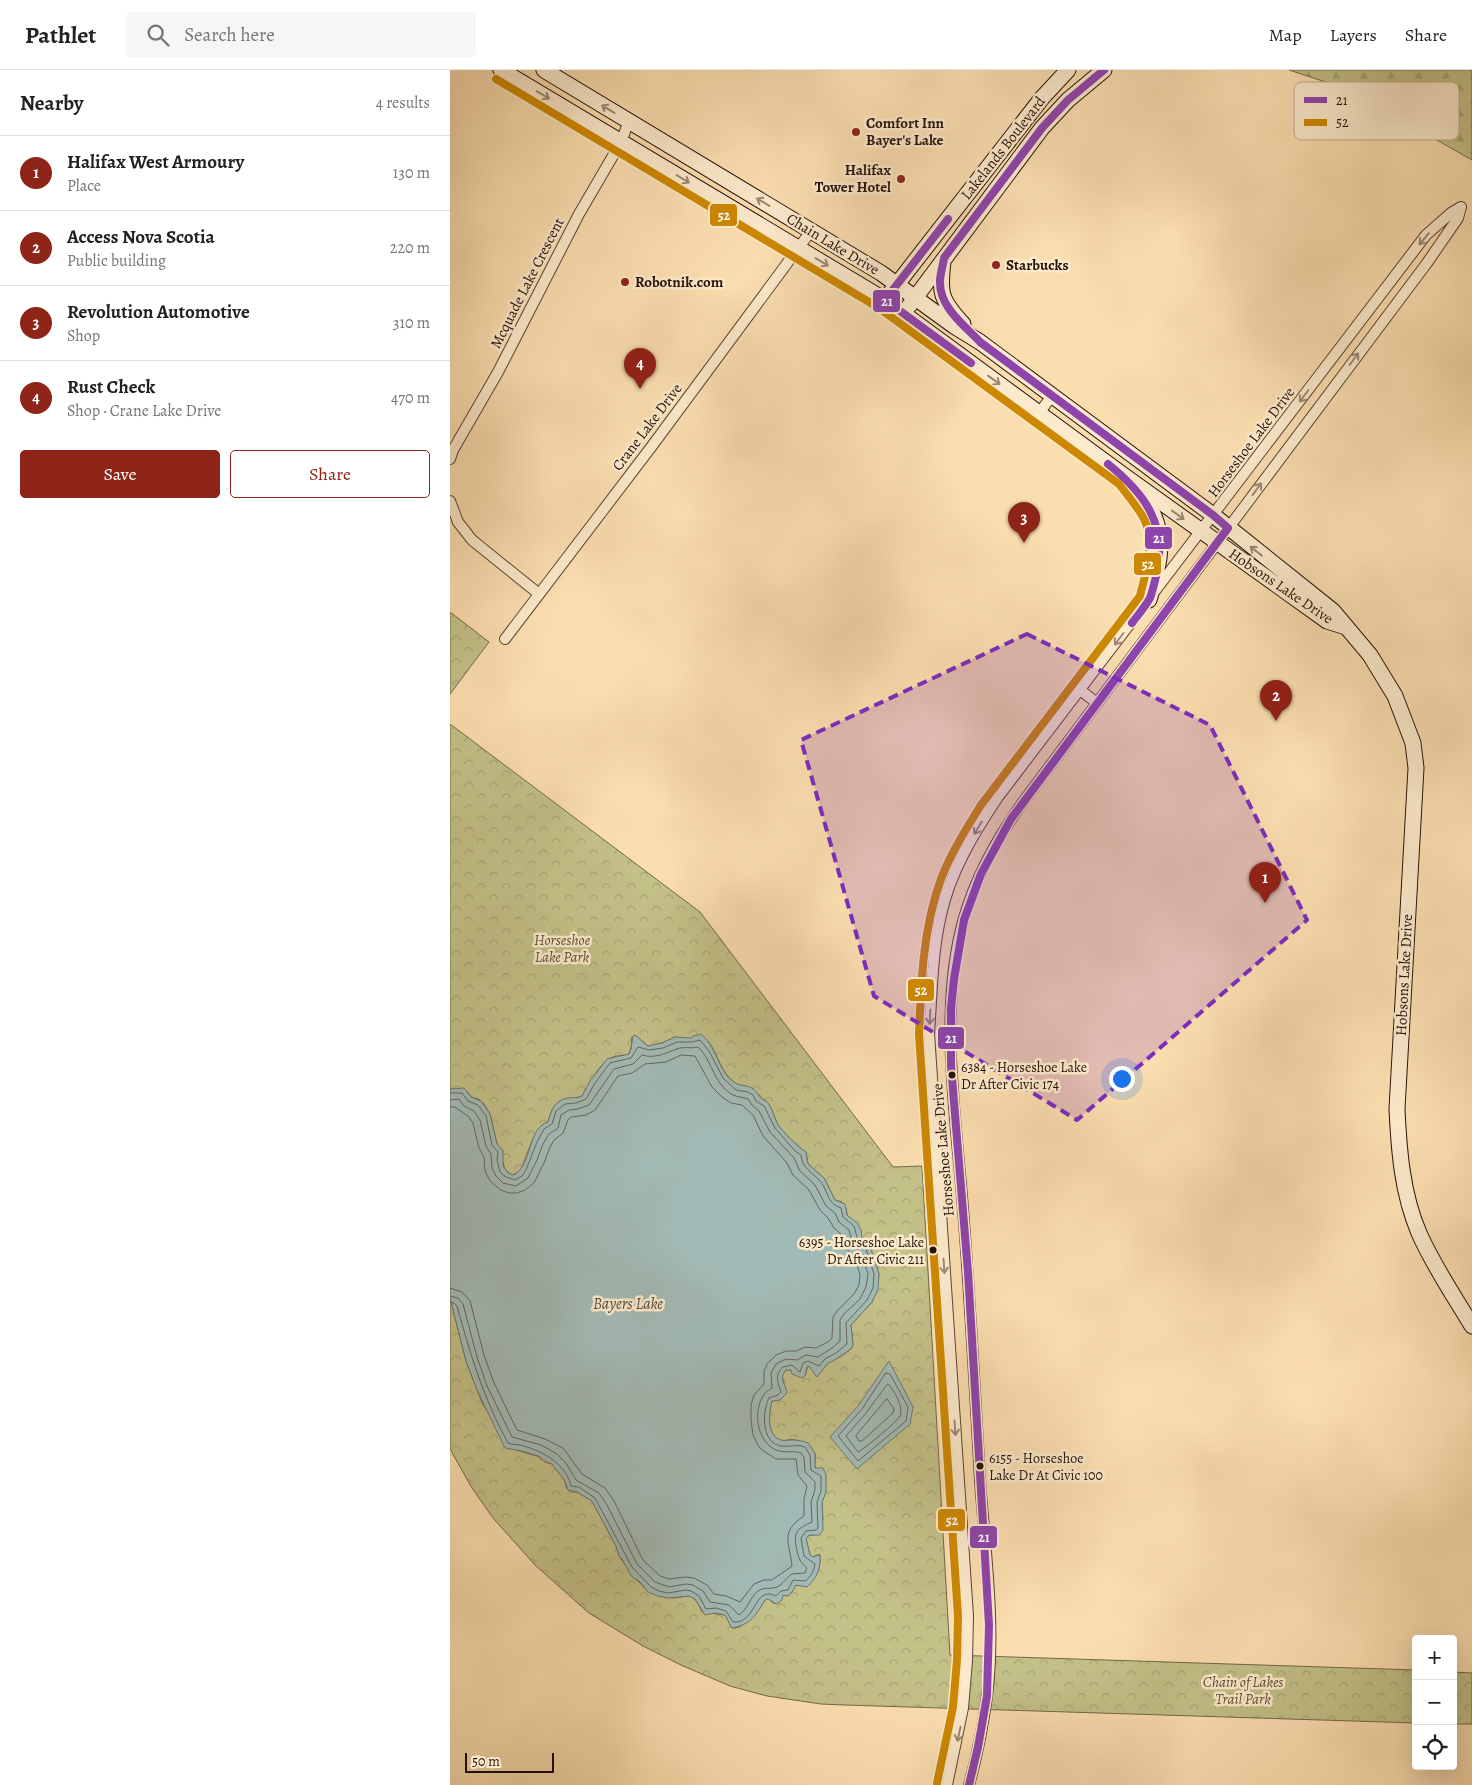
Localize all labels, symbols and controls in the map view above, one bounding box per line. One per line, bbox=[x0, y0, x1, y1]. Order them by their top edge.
search box bbox=[126, 12, 476, 57]
text: Pathlet bbox=[25, 19, 96, 51]
icon: search bbox=[144, 21, 172, 49]
text: Search here bbox=[184, 22, 275, 48]
text: Map bbox=[1269, 23, 1302, 47]
text: Layers bbox=[1330, 23, 1377, 47]
text: Share bbox=[1405, 23, 1447, 47]
legend bbox=[1294, 82, 1459, 140]
text: Nearby bbox=[20, 89, 83, 117]
one-way arrow bbox=[536, 91, 550, 101]
street label: Lakelands Boulevard bbox=[956, 91, 1050, 204]
text: 21 bbox=[1336, 91, 1348, 110]
text: 4 results bbox=[376, 92, 430, 114]
one-way arrow bbox=[602, 104, 616, 114]
place label: Comfort Inn Bayer's Lake bbox=[866, 113, 945, 150]
text: 52 bbox=[1336, 113, 1349, 132]
marker: Comfort Inn Bayer's Lake bbox=[850, 126, 862, 138]
text: Halifax West Armoury bbox=[67, 149, 244, 175]
place label: Halifax Tower Hotel bbox=[815, 160, 892, 197]
text: 1 bbox=[33, 162, 39, 184]
text: 130 m bbox=[393, 162, 430, 184]
marker: Halifax Tower Hotel bbox=[895, 173, 907, 185]
one-way arrow bbox=[675, 174, 689, 184]
text: Place bbox=[67, 175, 101, 197]
one-way arrow bbox=[756, 196, 770, 206]
line badge: 52 bbox=[709, 203, 738, 227]
text: 52 bbox=[718, 206, 731, 225]
street label: Chain Lake Drive bbox=[783, 208, 883, 280]
street label: Mcquade Lake Crescent bbox=[485, 214, 569, 352]
text: Access Nova Scotia bbox=[67, 224, 215, 250]
one-way arrow bbox=[1419, 232, 1430, 245]
text: 2 bbox=[32, 237, 40, 259]
text: 220 m bbox=[390, 237, 430, 259]
text: Public building bbox=[67, 250, 166, 272]
place label: Starbucks bbox=[1006, 255, 1069, 275]
one-way arrow bbox=[815, 257, 829, 267]
marker: Starbucks bbox=[990, 259, 1002, 271]
place label: Robotnik.com bbox=[635, 272, 724, 292]
marker: Robotnik.com bbox=[619, 276, 631, 288]
line badge: 21 bbox=[872, 289, 901, 313]
text: 21 bbox=[881, 292, 893, 311]
text: Revolution Automotive bbox=[67, 299, 250, 325]
text: 3 bbox=[33, 312, 39, 334]
text: 310 m bbox=[393, 312, 430, 334]
text: Shop bbox=[67, 325, 100, 347]
pin: 4 bbox=[624, 348, 656, 389]
one-way arrow bbox=[1349, 353, 1360, 366]
text: Rust Check bbox=[67, 374, 155, 400]
one-way arrow bbox=[987, 375, 1001, 385]
street label: Crane Lake Drive bbox=[608, 379, 687, 475]
street label: Horseshoe Lake Drive bbox=[1203, 383, 1299, 501]
text: 4 bbox=[32, 387, 40, 409]
text: 470 m bbox=[391, 387, 430, 409]
one-way arrow bbox=[1299, 389, 1310, 402]
text: Shop · Crane Lake Drive bbox=[67, 400, 221, 422]
button: Save bbox=[20, 450, 220, 498]
button: Share bbox=[230, 450, 430, 498]
one-way arrow bbox=[1252, 482, 1262, 496]
pin: 3 bbox=[1008, 502, 1040, 543]
one-way arrow bbox=[1170, 509, 1184, 520]
line badge: 21 bbox=[1144, 526, 1173, 550]
text: 21 bbox=[1153, 529, 1165, 548]
street label: Hobsons Lake Drive bbox=[1225, 544, 1337, 629]
one-way arrow bbox=[1250, 545, 1263, 556]
line badge: 52 bbox=[1133, 552, 1162, 576]
text: 52 bbox=[1142, 555, 1155, 574]
one-way arrow bbox=[1114, 632, 1125, 645]
pin: 2 bbox=[1260, 680, 1292, 721]
one-way arrow bbox=[973, 820, 983, 834]
pin: 1 bbox=[1249, 862, 1281, 903]
street label: Hobsons Lake Drive bbox=[1391, 913, 1417, 1036]
park label: Horseshoe Lake Park bbox=[534, 930, 591, 967]
line badge: 52 bbox=[907, 978, 935, 1002]
text: 52 bbox=[915, 981, 928, 1000]
one-way arrow bbox=[926, 1008, 935, 1024]
line badge: 21 bbox=[937, 1026, 965, 1050]
text: 21 bbox=[945, 1029, 957, 1048]
place label: 6384 - Horseshoe Lake Dr After Civic 174 bbox=[961, 1058, 1087, 1094]
your location bbox=[1109, 1066, 1135, 1092]
marker: 6384 - Horseshoe Lake Dr After Civic 174 bbox=[947, 1070, 957, 1080]
street label: Horseshoe Lake Drive bbox=[927, 1082, 959, 1217]
place label: 6395 - Horseshoe Lake Dr After Civic 211 bbox=[799, 1233, 924, 1269]
marker: 6395 - Horseshoe Lake Dr After Civic 211 bbox=[928, 1245, 938, 1255]
one-way arrow bbox=[940, 1258, 949, 1274]
water label: Bayers Lake bbox=[593, 1293, 663, 1315]
one-way arrow bbox=[950, 1420, 960, 1436]
place label: 6155 - Horseshoe Lake Dr At Civic 100 bbox=[989, 1449, 1103, 1485]
marker: 6155 - Horseshoe Lake Dr At Civic 100 bbox=[975, 1461, 985, 1471]
line badge: 52 bbox=[937, 1508, 966, 1532]
text: 52 bbox=[946, 1511, 959, 1530]
line badge: 21 bbox=[969, 1525, 998, 1549]
text: 21 bbox=[978, 1528, 990, 1547]
map controls bbox=[1412, 1635, 1457, 1770]
button: + bbox=[1412, 1635, 1457, 1680]
park label: Chain of Lakes Trail Park bbox=[1203, 1672, 1283, 1709]
button: − bbox=[1412, 1680, 1457, 1725]
one-way arrow bbox=[954, 1725, 963, 1741]
button: locate bbox=[1412, 1725, 1457, 1770]
scale bar bbox=[465, 1750, 554, 1773]
text: 50 m bbox=[472, 1752, 500, 1771]

